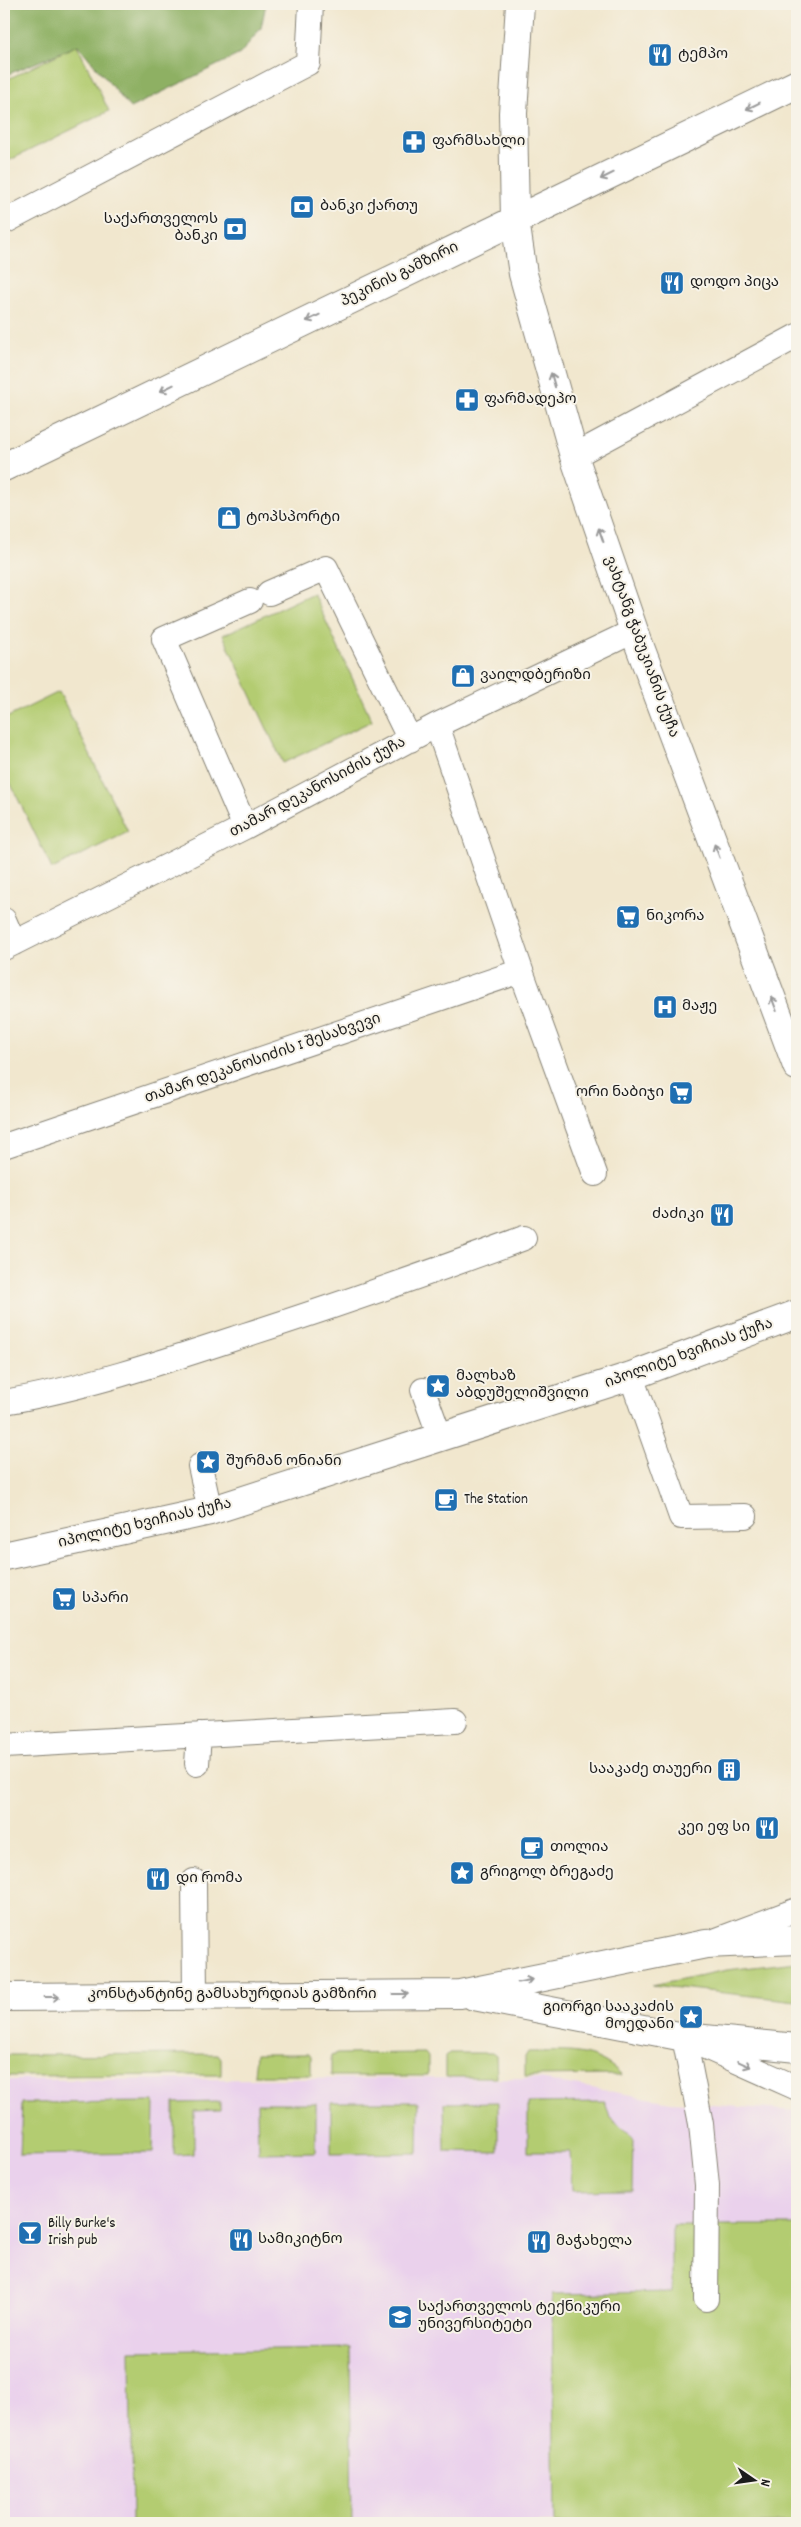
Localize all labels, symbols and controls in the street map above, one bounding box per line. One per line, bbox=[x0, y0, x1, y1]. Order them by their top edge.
restaurant icon: ტემპო bbox=[647, 42, 673, 68]
place label: ტემპო bbox=[678, 44, 728, 66]
one-way arrow bbox=[746, 101, 761, 111]
pharmacy icon: ფარმსახლი bbox=[401, 129, 427, 155]
place label: ფარმსახლი bbox=[432, 131, 525, 153]
one-way arrow bbox=[600, 172, 615, 181]
bank icon: ბანკი ქართუ bbox=[289, 194, 315, 220]
place label: ბანკი ქართუ bbox=[320, 196, 418, 218]
place label: საქართველოს ბანკი bbox=[104, 209, 218, 248]
bank icon: საქართველოს ბანკი bbox=[222, 216, 248, 242]
street label: პეკინის გამზირი bbox=[337, 237, 463, 313]
restaurant icon: დოდო პიცა bbox=[659, 270, 685, 296]
place label: დოდო პიცა bbox=[690, 272, 779, 294]
one-way arrow bbox=[306, 313, 321, 323]
one-way arrow bbox=[548, 373, 558, 389]
one-way arrow bbox=[160, 384, 175, 393]
pharmacy icon: ფარმადეპო bbox=[454, 387, 480, 413]
place label: ფარმადეპო bbox=[484, 389, 577, 411]
shop icon: ტოპსპორტი bbox=[216, 505, 242, 531]
place label: ტოპსპორტი bbox=[246, 507, 340, 529]
one-way arrow bbox=[596, 528, 606, 544]
street label: ვახტანგ ჭაბუკიანის ქუჩა bbox=[598, 553, 684, 741]
shop icon: ვაილდბერიზი bbox=[450, 663, 476, 689]
place label: ვაილდბერიზი bbox=[480, 665, 591, 687]
street label: თამარ დეკანოსიძის ქუჩა bbox=[226, 732, 410, 844]
one-way arrow bbox=[712, 844, 721, 860]
supermarket icon: ნიკორა bbox=[615, 904, 641, 930]
place label: ნიკორა bbox=[646, 906, 705, 928]
hospital icon: მაჟე bbox=[652, 994, 678, 1020]
place label: მაჟე bbox=[682, 996, 717, 1018]
one-way arrow bbox=[769, 996, 778, 1012]
street label: თამარ დეკანოსიძის I შესახვევი bbox=[142, 1008, 384, 1110]
supermarket icon: ორი ნაბიჯი bbox=[668, 1080, 694, 1106]
place label: ორი ნაბიჯი bbox=[576, 1082, 664, 1104]
restaurant icon: ძაძიკი bbox=[709, 1202, 735, 1228]
place label: ძაძიკი bbox=[652, 1204, 704, 1226]
street label: იპოლიტე ხვიჩიას ქუჩა bbox=[602, 1313, 776, 1395]
place label: მალხაზ აბდუშელიშვილი bbox=[456, 1366, 589, 1405]
place icon: მალხაზ აბდუშელიშვილი bbox=[425, 1373, 451, 1399]
place icon: შურმან ონიანი bbox=[195, 1449, 221, 1475]
place label: შურმან ონიანი bbox=[226, 1451, 342, 1473]
cafe icon: The Station bbox=[433, 1487, 459, 1513]
place label: The Station bbox=[464, 1489, 528, 1511]
street label: იპოლიტე ხვიჩიას ქუჩა bbox=[56, 1493, 234, 1555]
supermarket icon: სპარი bbox=[51, 1586, 77, 1612]
place label: სპარი bbox=[82, 1588, 129, 1610]
building icon: სააკაძე თაუერი bbox=[716, 1757, 742, 1783]
place label: სააკაძე თაუერი bbox=[589, 1759, 712, 1781]
restaurant icon: კეი ეფ სი bbox=[754, 1815, 780, 1841]
place label: კეი ეფ სი bbox=[678, 1817, 750, 1839]
cafe icon: თოლია bbox=[519, 1835, 545, 1861]
place label: თოლია bbox=[550, 1837, 608, 1859]
place icon: გრიგოლ ბრეგაძე bbox=[449, 1860, 475, 1886]
place label: გრიგოლ ბრეგაძე bbox=[480, 1862, 614, 1884]
restaurant icon: დი რომა bbox=[145, 1866, 171, 1892]
place label: დი რომა bbox=[176, 1868, 243, 1890]
one-way arrow bbox=[517, 1975, 533, 1985]
street label: კონსტანტინე გამსახურდიას გამზირი bbox=[87, 1984, 377, 2006]
one-way arrow bbox=[392, 1989, 409, 1999]
one-way arrow bbox=[44, 1992, 60, 2002]
place label: გიორგი სააკაძის მოედანი bbox=[543, 1997, 674, 2036]
place icon: გიორგი სააკაძის მოედანი bbox=[678, 2004, 704, 2030]
one-way arrow bbox=[736, 2060, 751, 2070]
place label: Billy Burke's Irish pub bbox=[48, 2213, 116, 2252]
bar icon: Billy Burke's Irish pub bbox=[17, 2220, 43, 2246]
restaurant icon: სამიკიტნო bbox=[228, 2227, 254, 2253]
place label: სამიკიტნო bbox=[258, 2229, 343, 2251]
restaurant icon: მაჭახელა bbox=[526, 2229, 552, 2255]
place label: მაჭახელა bbox=[556, 2231, 632, 2253]
place label: საქართველოს ტექნიკური უნივერსიტეტი bbox=[418, 2297, 621, 2336]
school or university icon: საქართველოს ტექნიკური უნივერსიტეტი bbox=[387, 2304, 413, 2330]
north arrow bbox=[728, 2454, 778, 2504]
text: N bbox=[754, 2477, 775, 2488]

